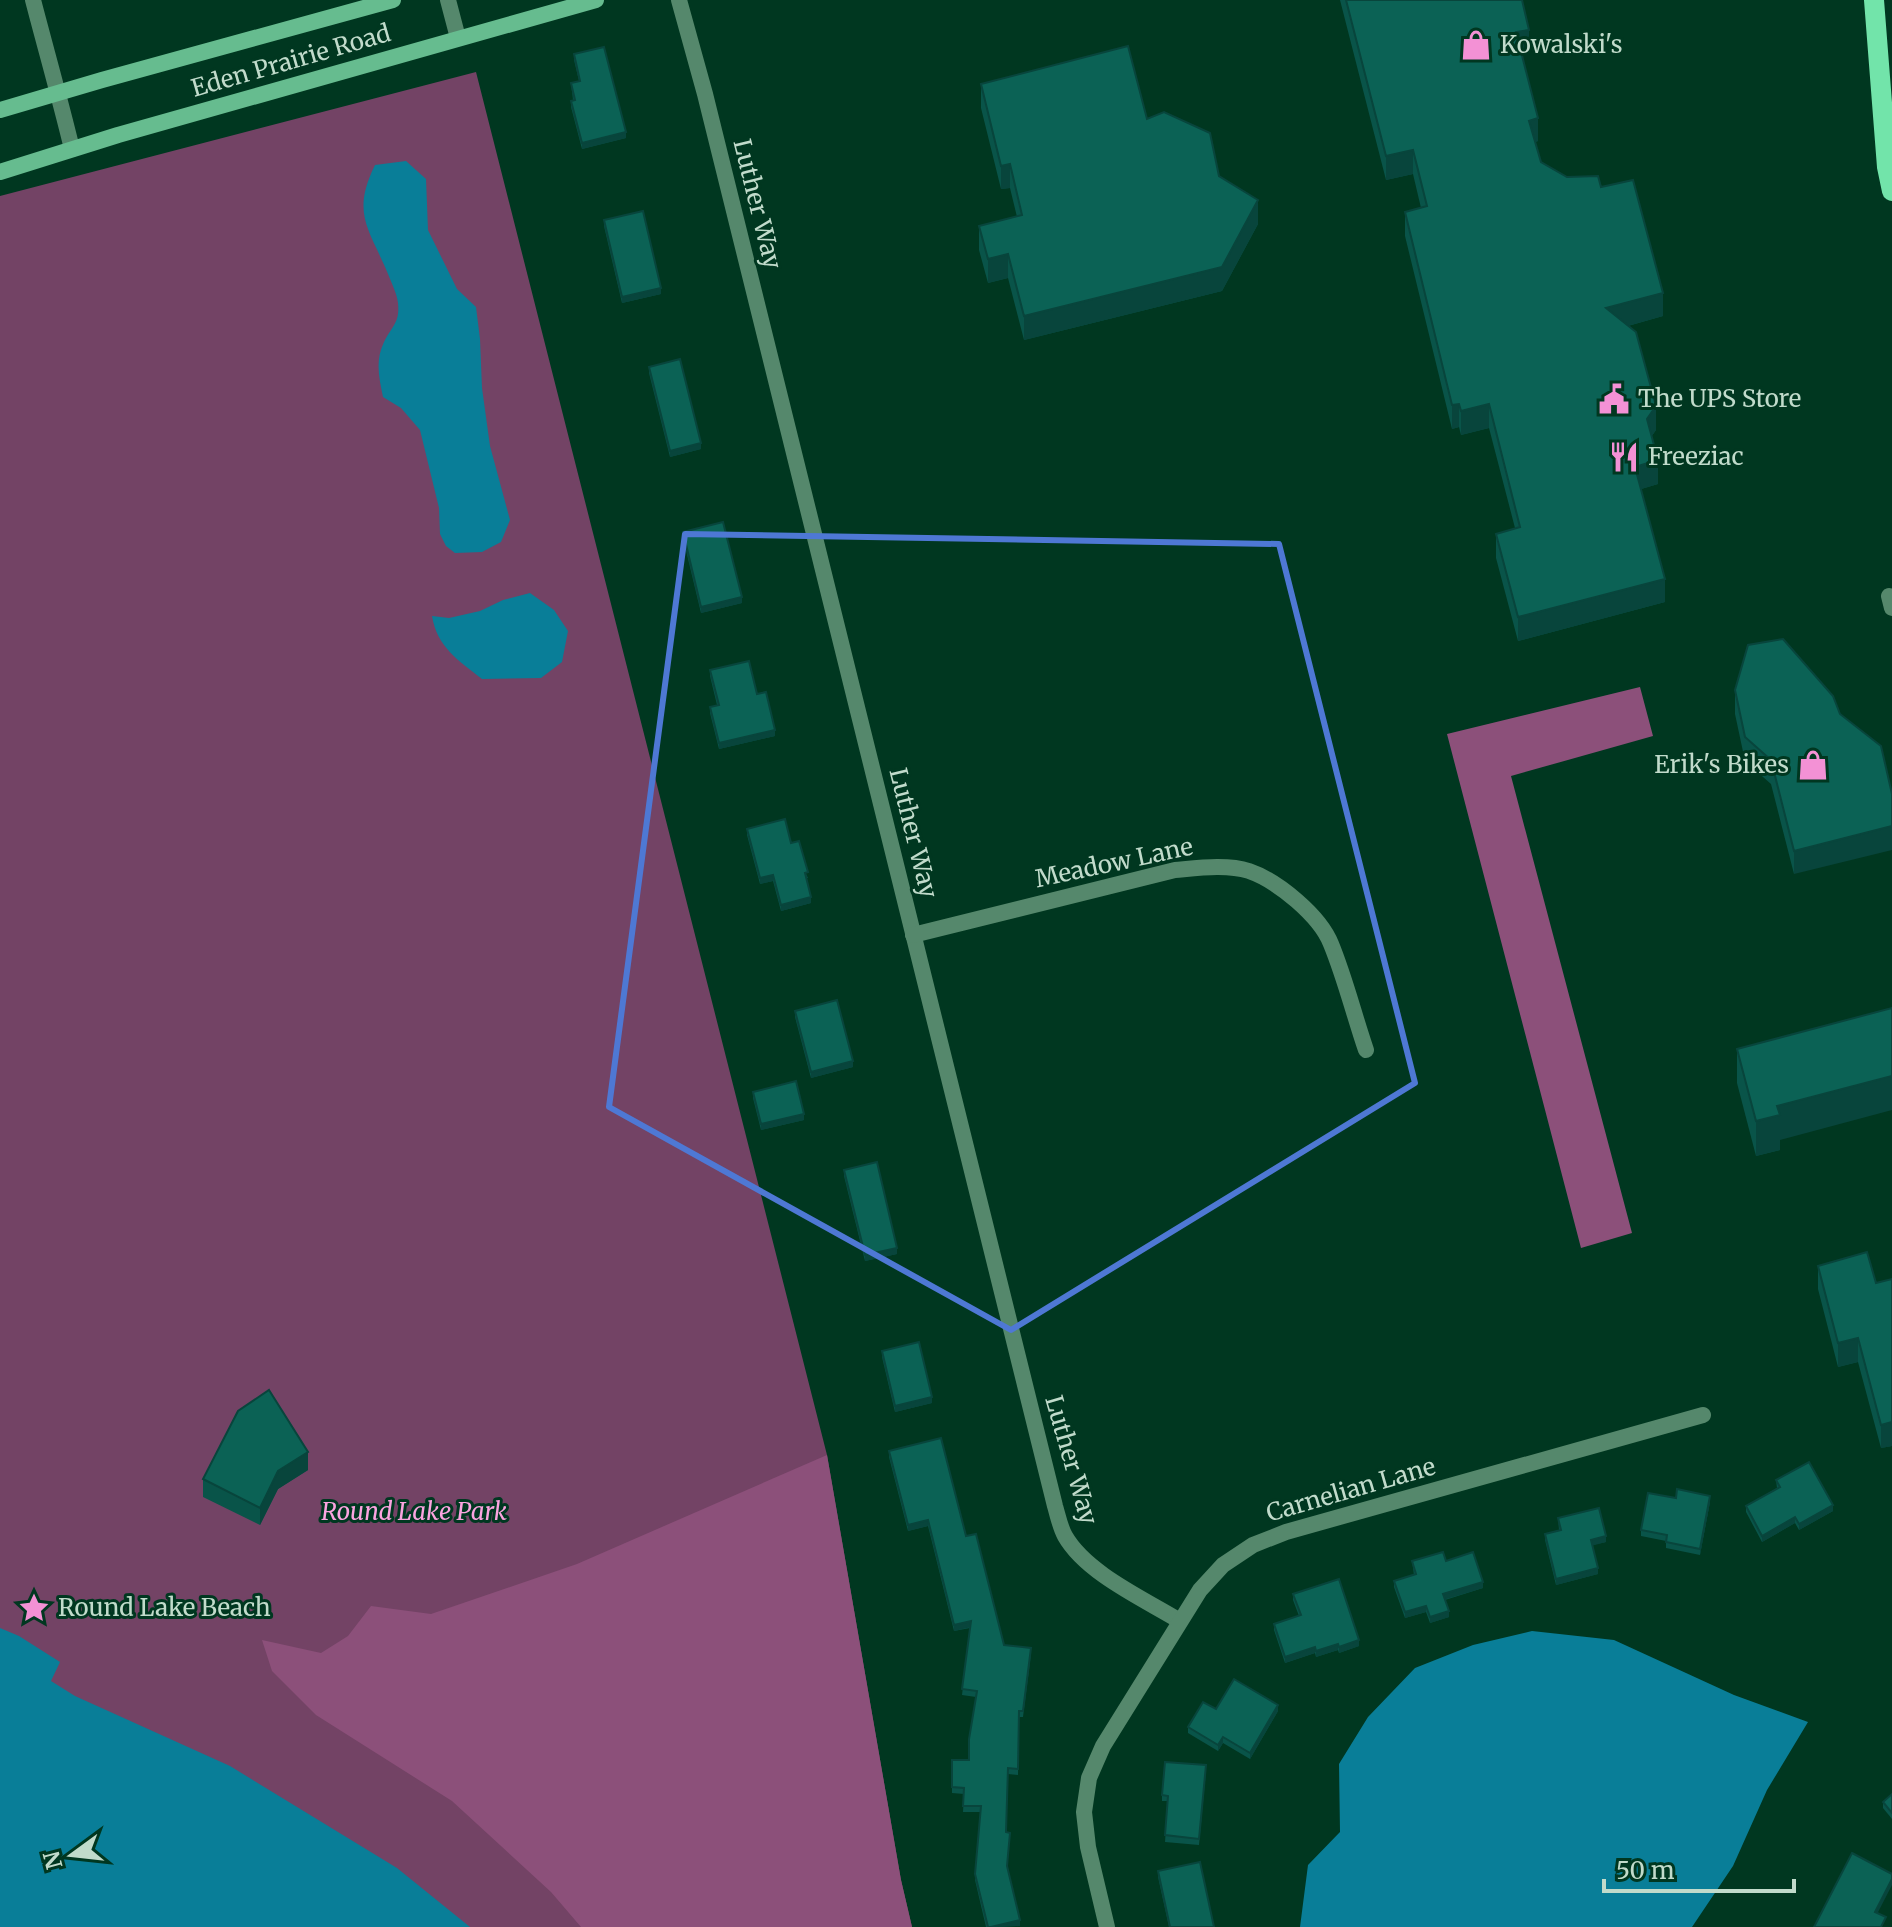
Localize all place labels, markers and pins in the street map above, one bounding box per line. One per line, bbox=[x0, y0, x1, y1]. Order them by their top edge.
shop icon: Kowalski's bbox=[1459, 28, 1493, 62]
place label: Kowalski's bbox=[1500, 29, 1623, 60]
public building icon: The UPS Store bbox=[1597, 382, 1631, 416]
place label: The UPS Store bbox=[1638, 383, 1801, 414]
restaurant icon: Freeziac bbox=[1607, 440, 1641, 474]
place label: Freeziac bbox=[1648, 441, 1744, 472]
shop icon: Erik's Bikes bbox=[1796, 748, 1830, 782]
place label: Erik's Bikes bbox=[1654, 749, 1789, 780]
place icon: Round Lake Beach bbox=[17, 1591, 51, 1625]
place label: Round Lake Beach bbox=[58, 1592, 271, 1623]

